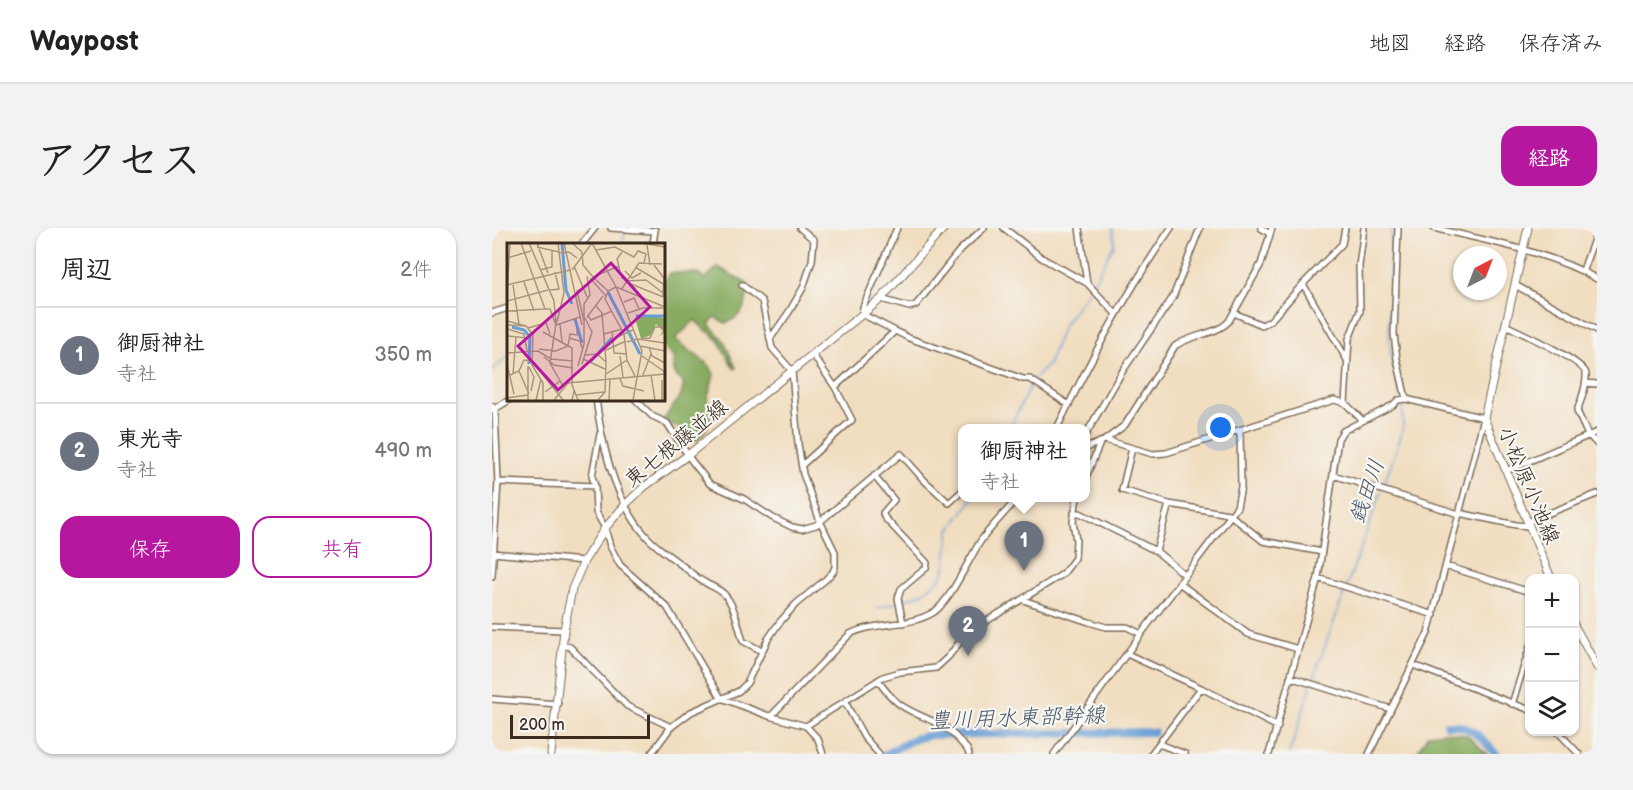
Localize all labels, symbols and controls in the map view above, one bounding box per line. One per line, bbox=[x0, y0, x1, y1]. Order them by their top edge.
text: Waypost bbox=[30, 25, 139, 58]
text: 地図 bbox=[1369, 31, 1411, 56]
text: 経路 bbox=[1444, 31, 1486, 56]
text: 保存済み bbox=[1519, 31, 1603, 56]
button: 経路 bbox=[1501, 126, 1597, 186]
text: アクセス bbox=[36, 136, 201, 187]
inset map bbox=[507, 243, 664, 400]
north arrow bbox=[1453, 246, 1507, 300]
text: 周辺 bbox=[60, 255, 112, 286]
text: 2件 bbox=[400, 258, 432, 282]
text: 御厨神社 bbox=[117, 330, 205, 357]
text: 1 bbox=[75, 343, 84, 367]
text: 350 m bbox=[375, 343, 432, 367]
text: 寺社 bbox=[117, 362, 157, 386]
street label: 東七根藤並線 bbox=[619, 394, 733, 493]
your location bbox=[1206, 413, 1235, 442]
street label: 小松原小池線 bbox=[1492, 422, 1565, 548]
popup bbox=[958, 424, 1090, 502]
text: 東光寺 bbox=[117, 426, 183, 453]
text: 御厨神社 bbox=[980, 438, 1068, 465]
text: 2 bbox=[74, 439, 85, 463]
text: 490 m bbox=[375, 439, 432, 463]
water label: 銭田川 bbox=[1344, 456, 1391, 527]
text: 寺社 bbox=[117, 458, 157, 482]
text: 寺社 bbox=[980, 470, 1020, 494]
button: 保存 bbox=[60, 516, 240, 578]
button: 共有 bbox=[252, 516, 432, 578]
pin: 1 bbox=[1004, 522, 1044, 571]
map controls bbox=[1525, 574, 1579, 736]
button: + bbox=[1525, 574, 1579, 628]
pin: 2 bbox=[948, 606, 988, 656]
button: − bbox=[1525, 628, 1579, 682]
button: layers bbox=[1525, 682, 1579, 736]
water label: 豊川用水東部幹線 bbox=[929, 702, 1106, 735]
scale bar bbox=[510, 712, 650, 739]
text: 200 m bbox=[519, 716, 565, 735]

